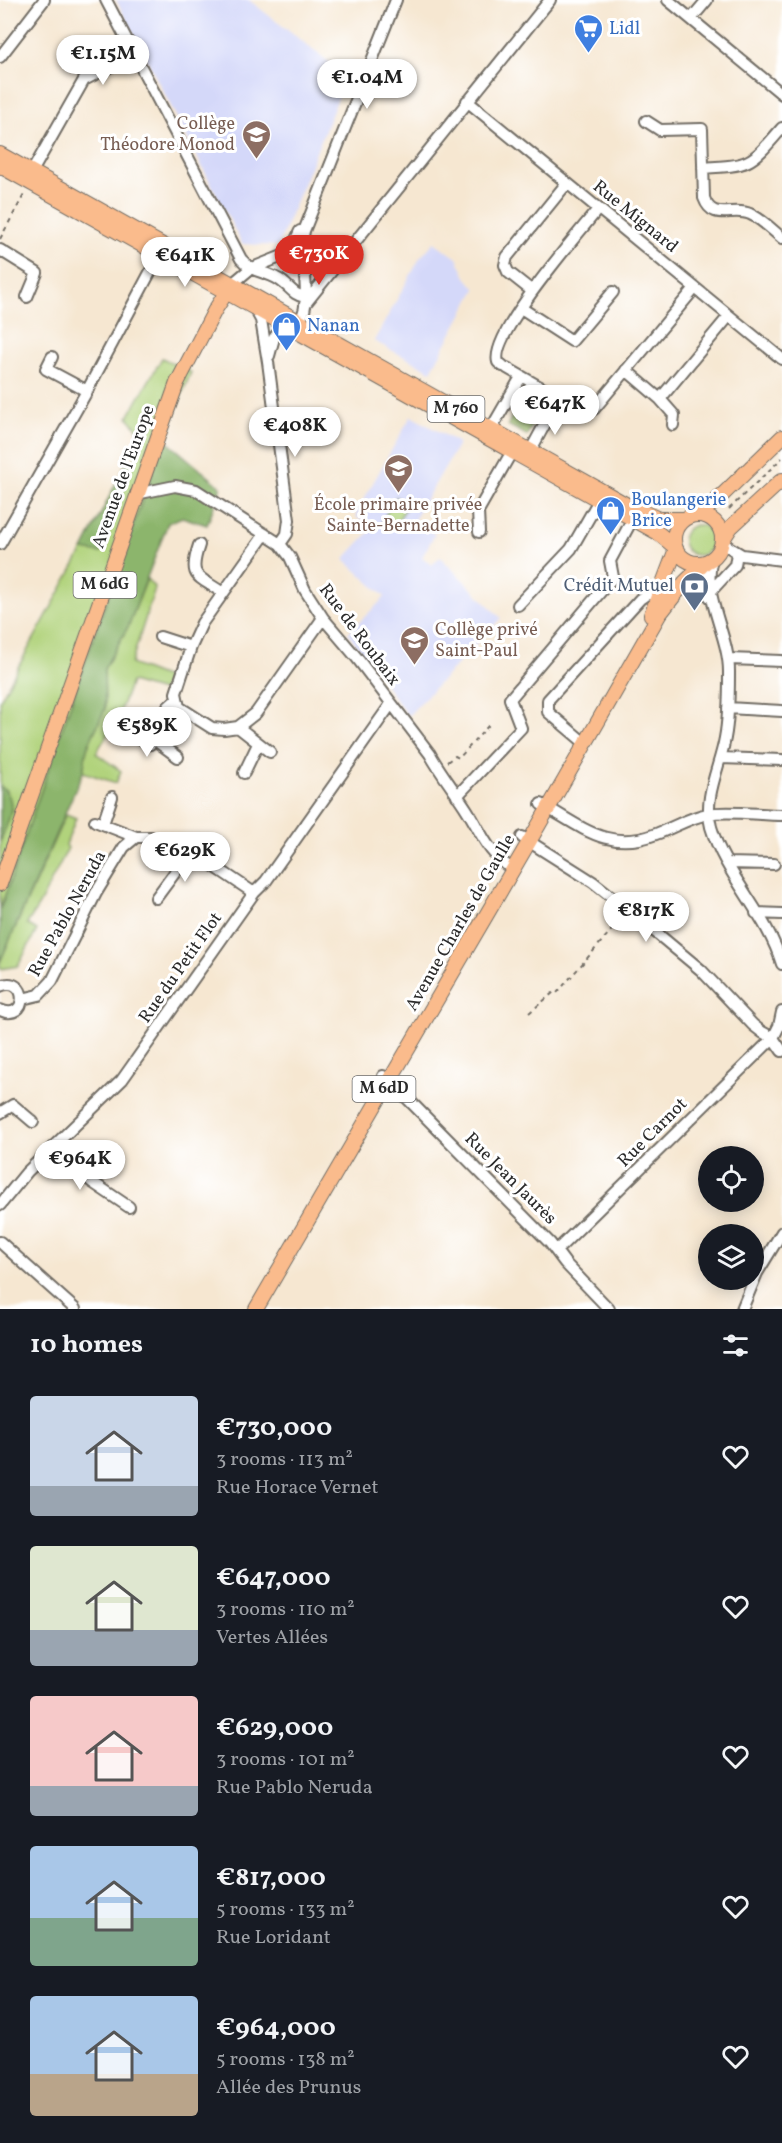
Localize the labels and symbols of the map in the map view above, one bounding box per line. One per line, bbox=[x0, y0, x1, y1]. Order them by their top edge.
supermarket icon: Lidl bbox=[572, 13, 604, 55]
place label: Lidl bbox=[609, 17, 640, 42]
pin: €1.15M bbox=[54, 35, 152, 86]
pin: €1.04M bbox=[318, 59, 416, 110]
place label: Collège Théodore Monod bbox=[100, 112, 235, 158]
school or university icon: Collège Théodore Monod bbox=[240, 118, 272, 160]
street label: Rue Mignard bbox=[587, 175, 683, 259]
pin: €730K bbox=[277, 235, 361, 286]
pin: €641K bbox=[143, 237, 227, 288]
shop icon: Nanan bbox=[270, 310, 302, 352]
place label: Nanan bbox=[307, 314, 360, 339]
pin: €647K bbox=[513, 385, 597, 436]
road number: M 760 bbox=[428, 396, 484, 422]
street label: Avenue de l'Europe bbox=[87, 402, 161, 552]
pin: €408K bbox=[253, 407, 337, 458]
school or university icon: École primaire privée Sainte-Bernadette bbox=[382, 452, 414, 494]
place label: Boulangerie Brice bbox=[631, 488, 726, 534]
place label: École primaire privée Sainte-Bernadette bbox=[314, 493, 482, 539]
shop icon: Boulangerie Brice bbox=[594, 494, 626, 536]
bank icon: Crédit Mutuel bbox=[679, 570, 711, 612]
road number: M 6dG bbox=[74, 572, 136, 598]
place label: Crédit Mutuel bbox=[564, 574, 674, 599]
street label: Rue de Roubaix bbox=[312, 579, 406, 691]
place label: Collège privé Saint-Paul bbox=[435, 618, 538, 664]
school or university icon: Collège privé Saint-Paul bbox=[398, 624, 430, 666]
pin: €589K bbox=[105, 707, 189, 758]
street label: Avenue Charles de Gaulle bbox=[400, 830, 522, 1016]
pin: €629K bbox=[143, 832, 227, 883]
street label: Rue Pablo Neruda bbox=[23, 846, 113, 982]
pin: €817K bbox=[604, 892, 688, 943]
street label: Rue du Petit Flot bbox=[133, 908, 229, 1028]
road number: M 6dD bbox=[352, 1076, 416, 1102]
street label: Rue Carnot bbox=[613, 1093, 693, 1173]
street label: Rue Jean Jaurès bbox=[458, 1127, 562, 1231]
pin: €964K bbox=[38, 1140, 122, 1191]

